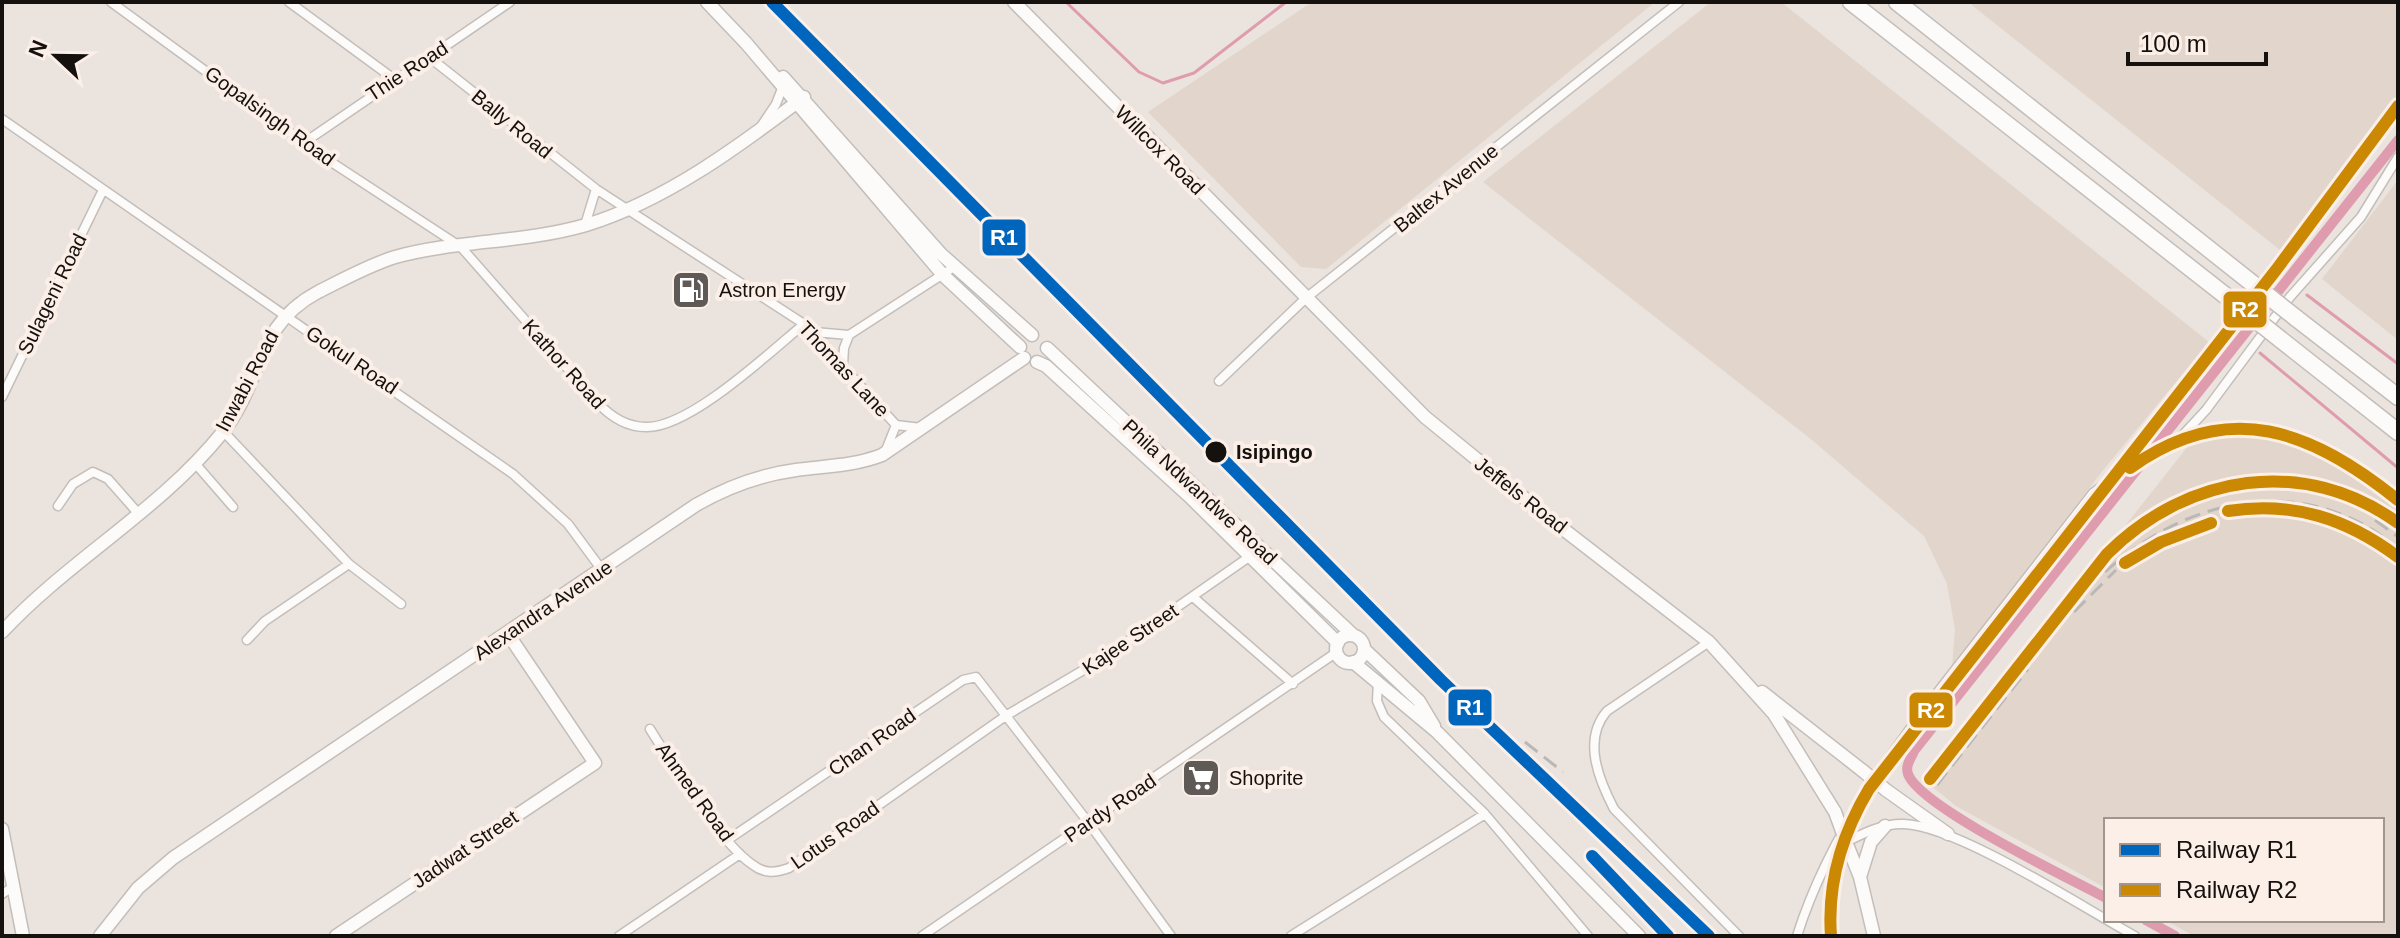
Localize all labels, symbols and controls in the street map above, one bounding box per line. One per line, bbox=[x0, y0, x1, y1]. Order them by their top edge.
north arrow bbox=[16, 16, 96, 96]
scale bar bbox=[2128, 16, 2266, 66]
text: 100 m bbox=[2140, 30, 2207, 57]
text: N bbox=[23, 37, 52, 61]
street label: Thie Road bbox=[362, 37, 452, 105]
street label: Gopalsingh Road bbox=[201, 62, 339, 170]
street label: Bally Road bbox=[467, 85, 557, 163]
street label: Willcox Road bbox=[1111, 101, 1209, 199]
street label: Baltex Avenue bbox=[1390, 139, 1502, 237]
line badge: R1 bbox=[981, 218, 1027, 257]
text: R1 bbox=[990, 225, 1018, 250]
street label: Sulageni Road bbox=[13, 230, 91, 358]
fuel station icon: Astron Energy bbox=[670, 269, 712, 311]
place label: Astron Energy bbox=[719, 279, 846, 301]
line badge: R2 bbox=[2222, 290, 2268, 329]
text: R2 bbox=[2231, 297, 2259, 322]
street label: Kathor Road bbox=[518, 315, 610, 413]
street label: Thomas Lane bbox=[794, 317, 894, 421]
street label: Gokul Road bbox=[302, 321, 402, 399]
street label: Inwabi Road bbox=[211, 327, 283, 435]
street label: Phila Ndwandwe Road bbox=[1119, 415, 1281, 569]
marker: Isipingo bbox=[1203, 439, 1229, 465]
place label: Isipingo bbox=[1236, 441, 1313, 463]
street label: Jeffels Road bbox=[1471, 452, 1571, 538]
street label: Alexandra Avenue bbox=[470, 556, 616, 664]
street label: Kajee Street bbox=[1078, 599, 1182, 679]
line badge: R1 bbox=[1447, 688, 1493, 727]
line badge: R2 bbox=[1908, 691, 1954, 729]
text: R1 bbox=[1456, 695, 1484, 720]
text: R2 bbox=[1917, 698, 1945, 723]
street label: Chan Road bbox=[824, 704, 920, 780]
street label: Ahmed Road bbox=[652, 738, 738, 846]
supermarket icon: Shoprite bbox=[1180, 757, 1222, 799]
place label: Shoprite bbox=[1229, 767, 1304, 789]
street label: Pardy Road bbox=[1060, 769, 1160, 847]
street label: Lotus Road bbox=[787, 797, 883, 873]
street label: Jadwat Street bbox=[408, 805, 522, 892]
legend bbox=[2104, 818, 2384, 922]
text: Railway R1 bbox=[2176, 836, 2297, 863]
text: Railway R2 bbox=[2176, 876, 2297, 903]

